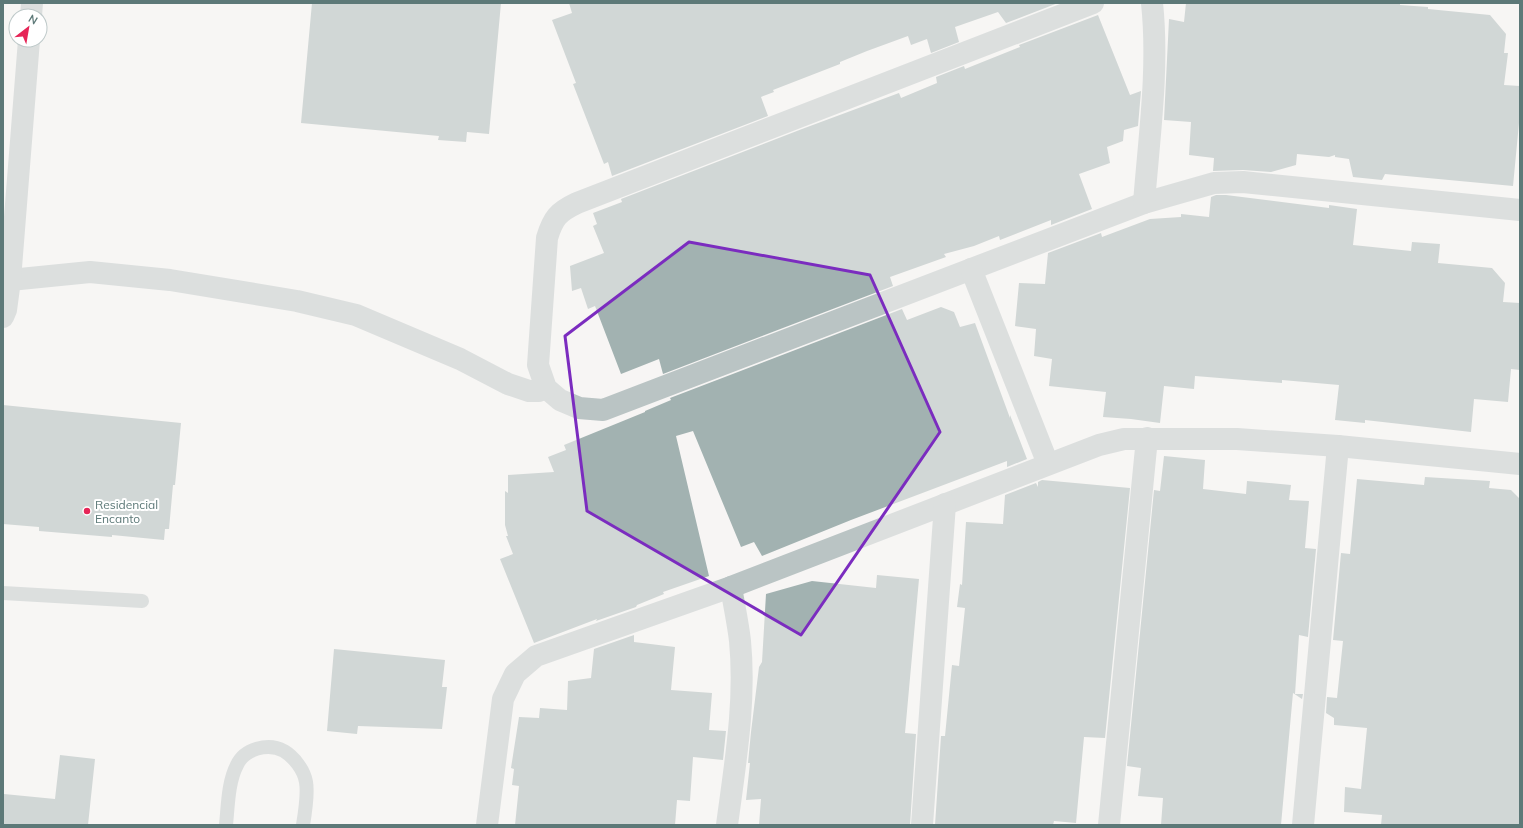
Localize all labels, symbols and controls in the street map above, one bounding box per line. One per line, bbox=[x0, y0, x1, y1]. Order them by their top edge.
north arrow bbox=[8, 8, 48, 48]
text: N bbox=[26, 11, 40, 28]
place label: Residencial Encanto bbox=[95, 497, 158, 526]
marker: Residencial Encanto bbox=[82, 506, 92, 516]

